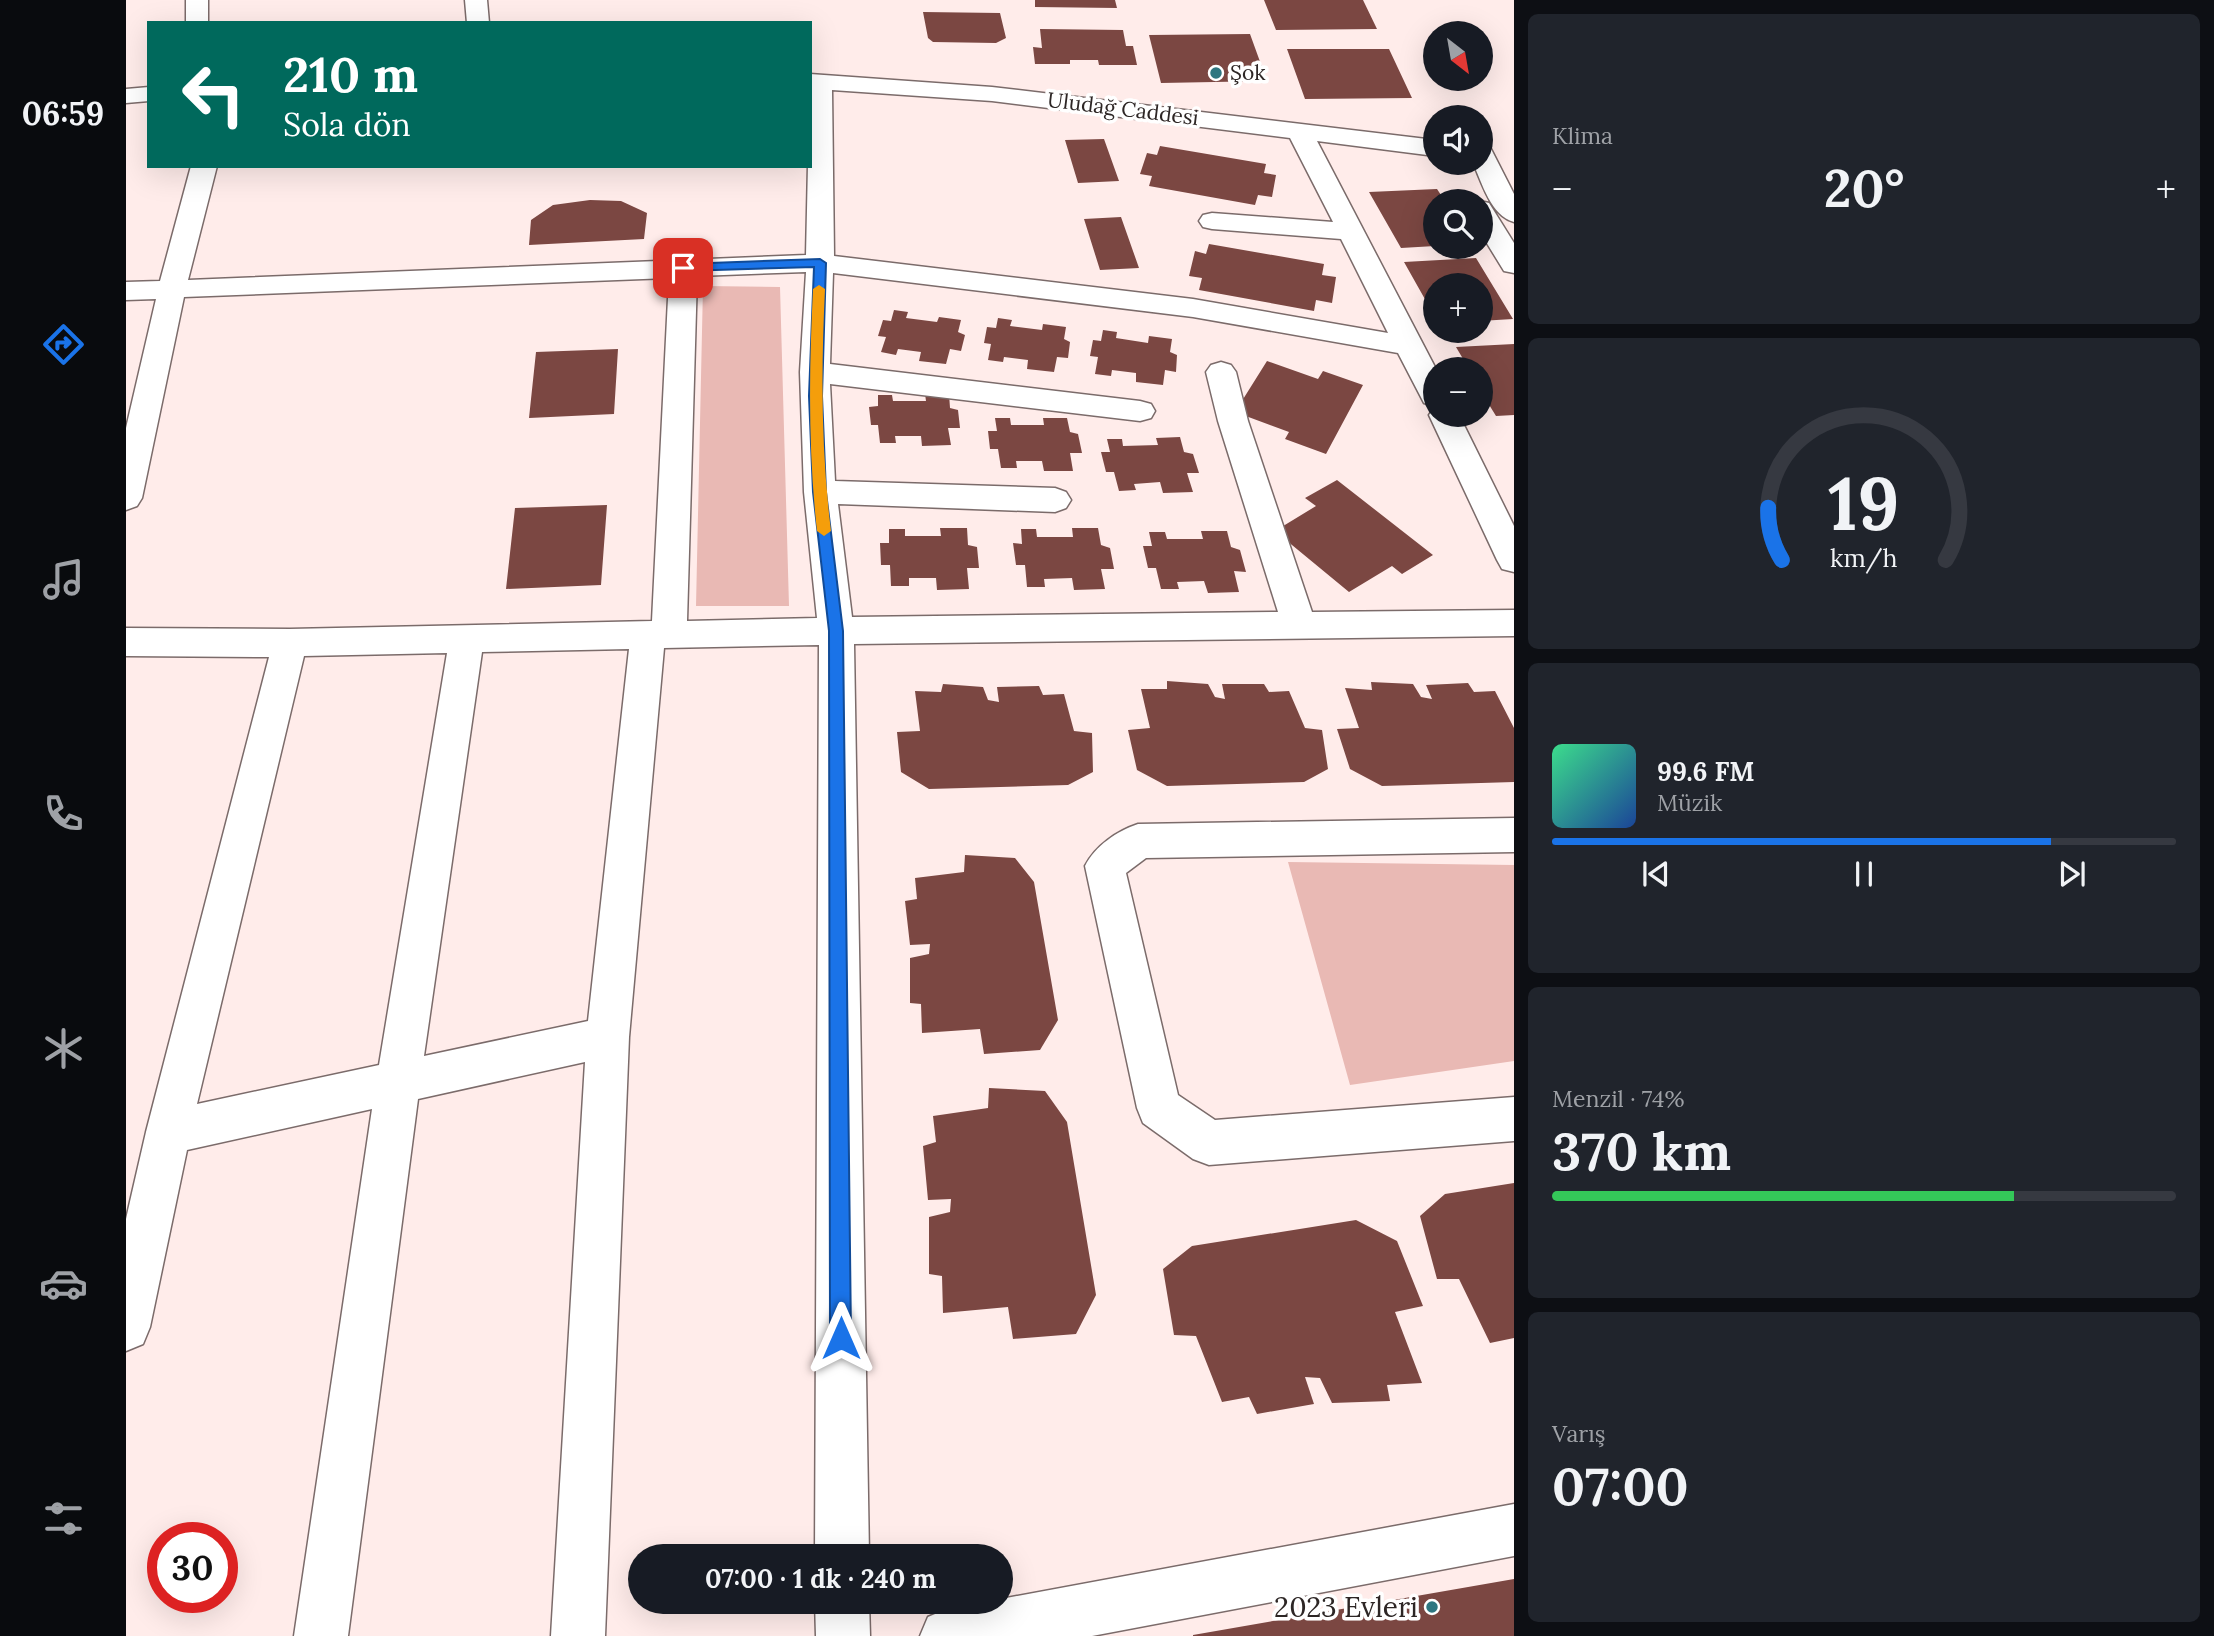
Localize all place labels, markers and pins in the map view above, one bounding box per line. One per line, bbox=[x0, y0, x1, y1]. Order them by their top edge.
place label: Şok bbox=[1230, 59, 1266, 86]
marker: Şok bbox=[1208, 65, 1224, 81]
pin bbox=[653, 238, 713, 298]
place label: 2023 Evleri bbox=[1274, 1589, 1418, 1625]
marker: 2023 Evleri bbox=[1424, 1599, 1440, 1615]

